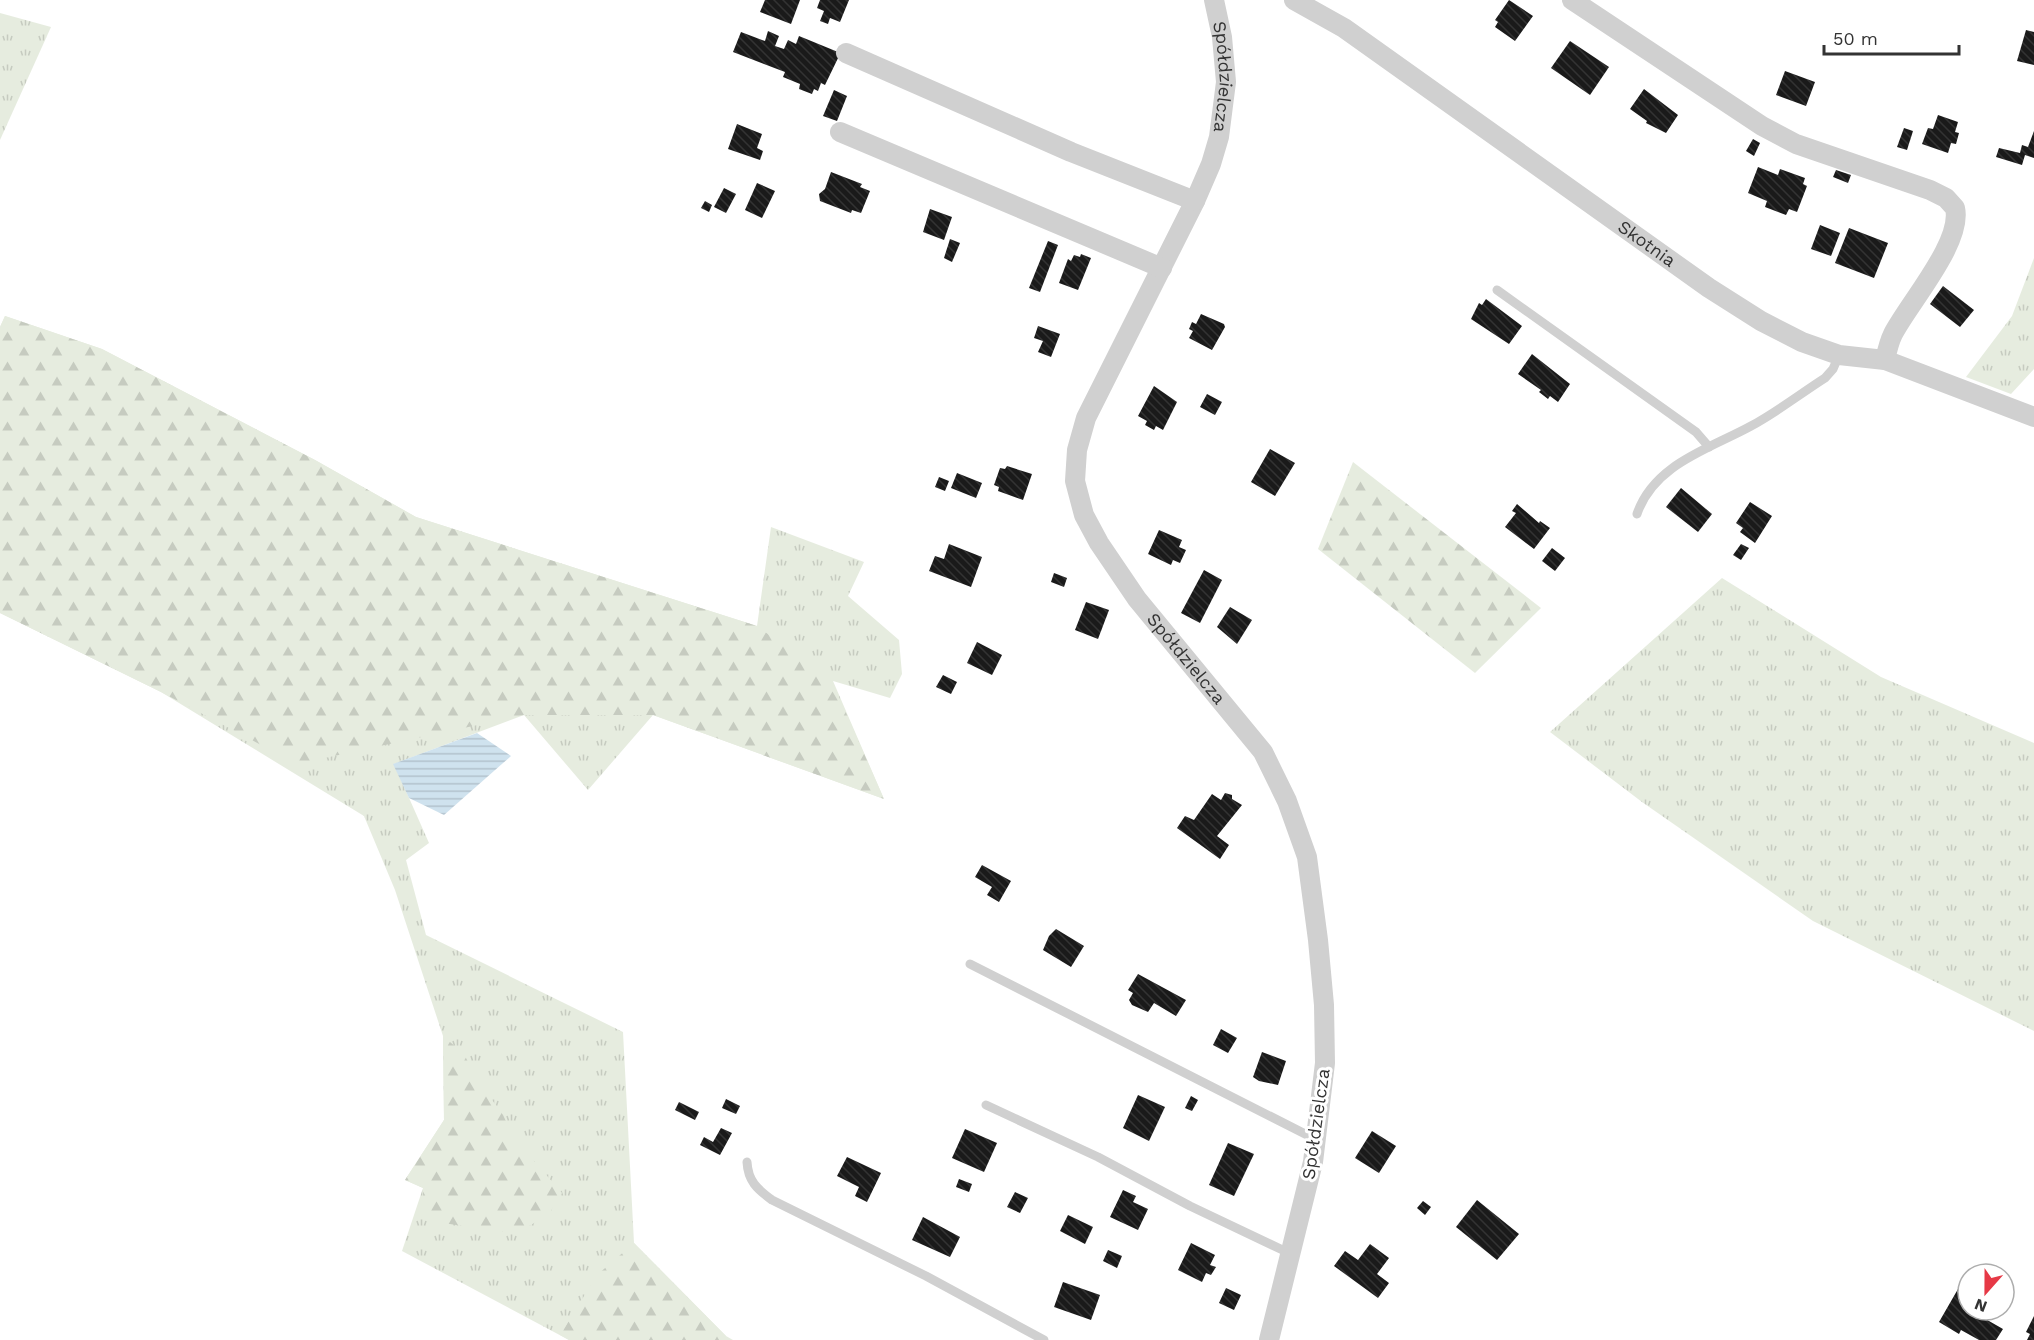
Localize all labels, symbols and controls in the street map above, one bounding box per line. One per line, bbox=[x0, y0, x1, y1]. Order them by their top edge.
scale bar bbox=[1824, 18, 1959, 56]
street label: Spółdzielcza bbox=[1209, 19, 1237, 134]
text: 50 m bbox=[1833, 28, 1878, 49]
street label: Skotnia bbox=[1614, 216, 1680, 271]
street label: Spółdzielcza bbox=[1143, 609, 1230, 708]
street label: Spółdzielcza bbox=[1297, 1067, 1334, 1181]
north arrow bbox=[1956, 1262, 2016, 1322]
text: N bbox=[1972, 1295, 1990, 1317]

